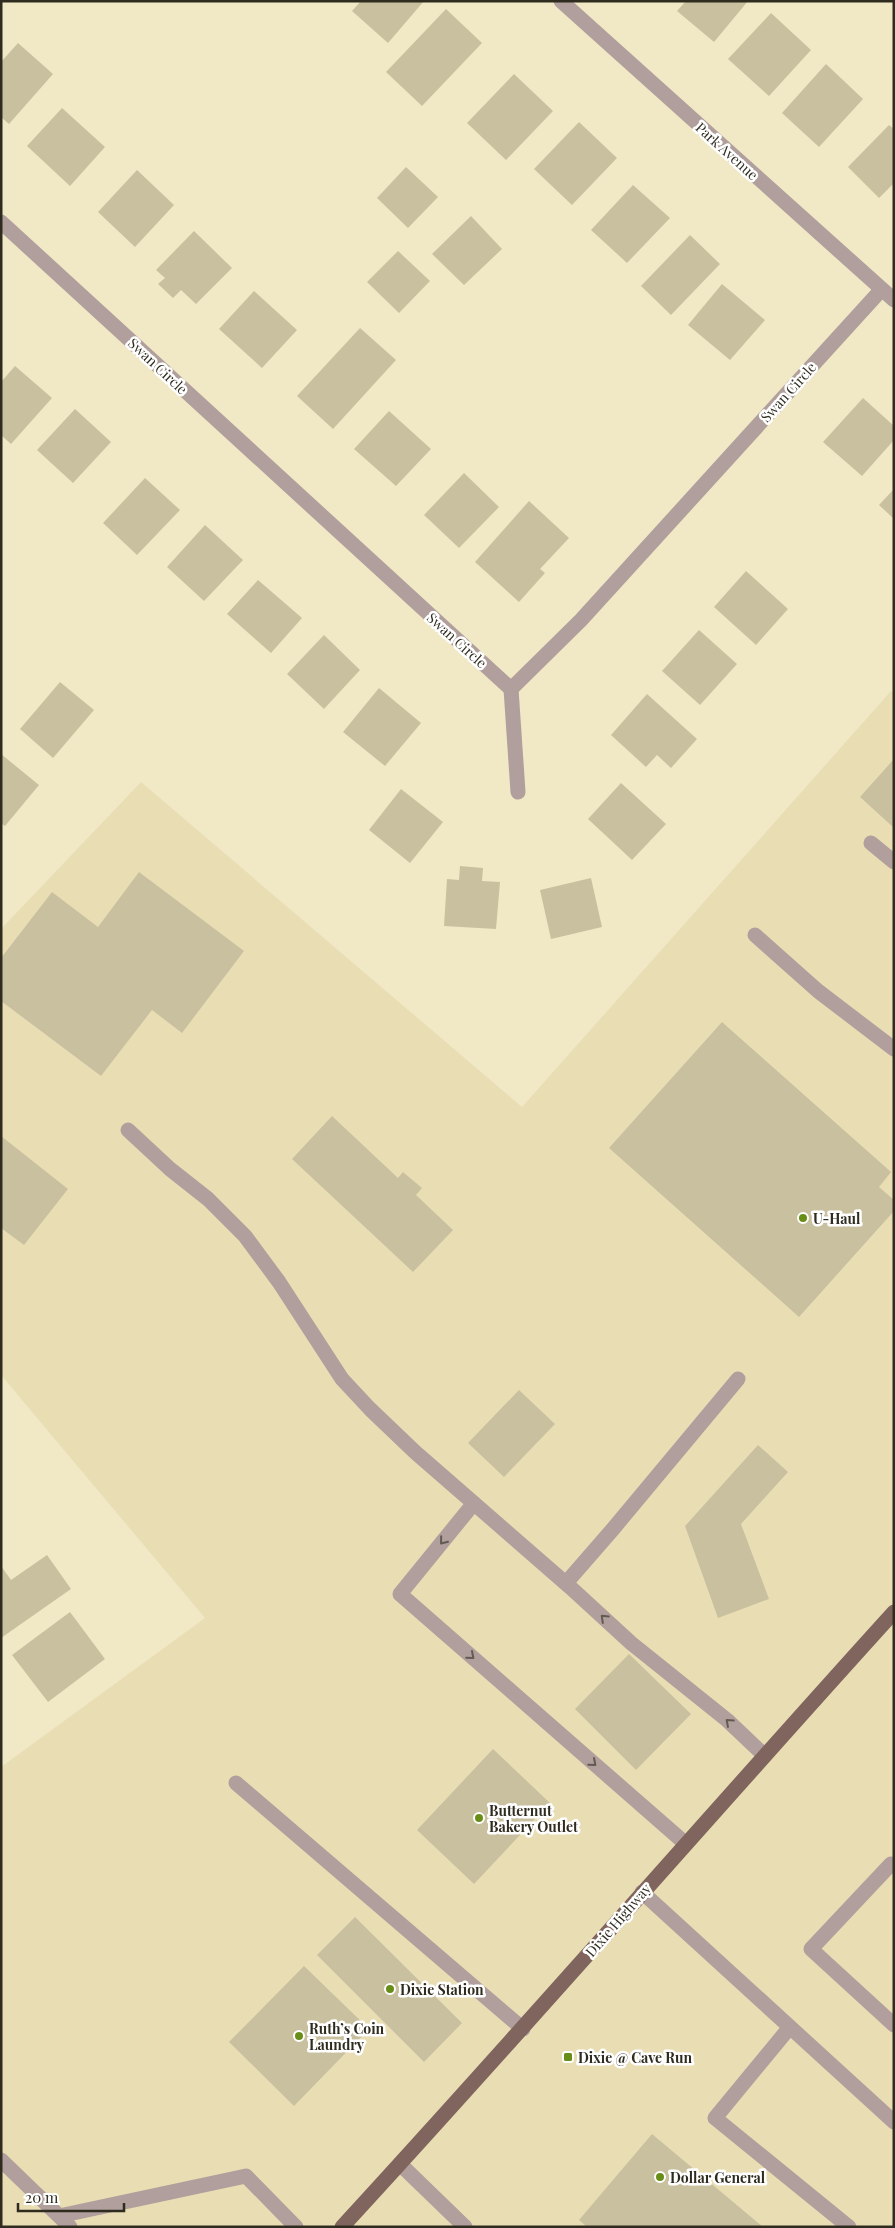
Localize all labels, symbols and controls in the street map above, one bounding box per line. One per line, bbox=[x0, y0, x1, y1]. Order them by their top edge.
street label: Park Avenue bbox=[692, 118, 762, 184]
street label: Swan Circle bbox=[124, 334, 192, 398]
street label: Swan Circle bbox=[756, 358, 820, 426]
street label: Swan Circle bbox=[423, 608, 491, 672]
place label: U-Haul bbox=[813, 1209, 861, 1228]
marker: U-Haul bbox=[797, 1212, 809, 1224]
one-way arrow bbox=[441, 1535, 449, 1544]
one-way arrow bbox=[600, 1615, 609, 1624]
one-way arrow bbox=[465, 1650, 474, 1659]
one-way arrow bbox=[725, 1719, 734, 1728]
one-way arrow bbox=[588, 1757, 597, 1766]
place label: Butternut Bakery Outlet bbox=[489, 1801, 578, 1836]
marker: Butternut Bakery Outlet bbox=[473, 1812, 485, 1824]
street label: Dixie Highway bbox=[581, 1879, 655, 1961]
place label: Dixie Station bbox=[400, 1980, 484, 1999]
marker: Dixie Station bbox=[384, 1983, 396, 1995]
place label: Ruth’s Coin Laundry bbox=[309, 2019, 385, 2054]
marker: Ruth’s Coin Laundry bbox=[293, 2030, 305, 2042]
place label: Dixie @ Cave Run bbox=[578, 2048, 693, 2067]
marker: Dixie @ Cave Run bbox=[562, 2051, 574, 2063]
place label: Dollar General bbox=[670, 2168, 766, 2187]
marker: Dollar General bbox=[654, 2171, 666, 2183]
scale bar bbox=[18, 2180, 124, 2212]
text: 20 m bbox=[25, 2187, 59, 2207]

